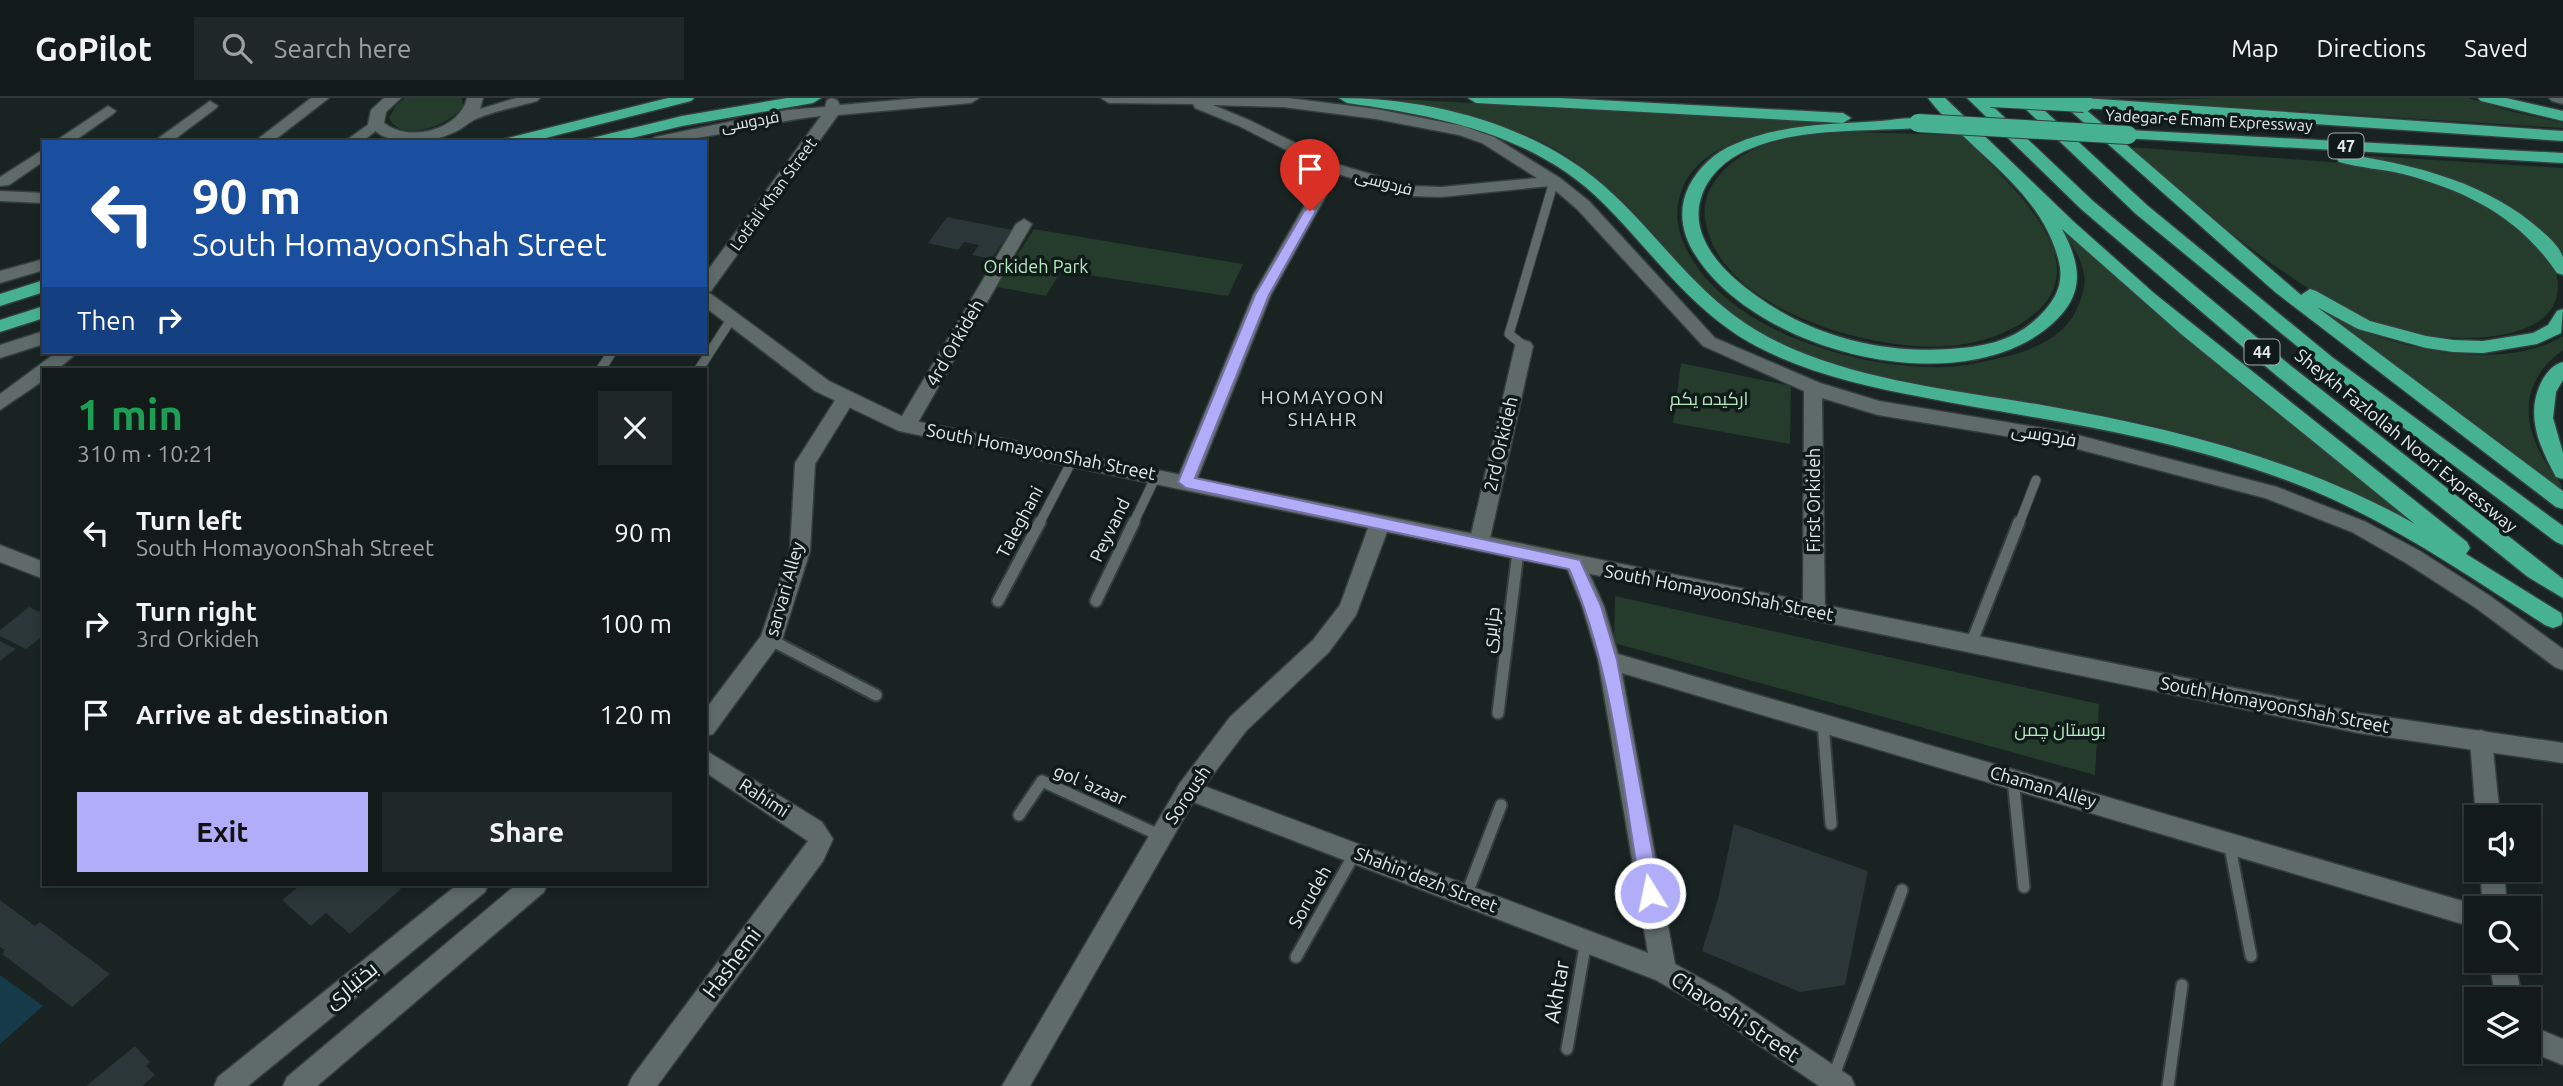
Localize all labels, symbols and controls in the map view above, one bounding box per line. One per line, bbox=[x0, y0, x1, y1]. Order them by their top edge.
search box bbox=[194, 17, 684, 80]
icon: search bbox=[218, 29, 256, 67]
text: GoPilot bbox=[35, 30, 152, 67]
text: Search here bbox=[274, 34, 411, 63]
text: Map bbox=[2231, 35, 2278, 62]
text: Directions bbox=[2316, 35, 2426, 62]
text: Saved bbox=[2464, 35, 2528, 62]
street label: Yadegar-e Emam Expressway bbox=[2105, 106, 2313, 134]
street label: فردوسی bbox=[720, 107, 781, 137]
street label: Lotfali Khan Street bbox=[726, 134, 820, 254]
road number: 47 bbox=[2328, 134, 2364, 158]
pin bbox=[1280, 139, 1340, 211]
icon: arrive bbox=[1291, 150, 1329, 188]
street label: فردوسی bbox=[1353, 166, 1415, 200]
icon: left bbox=[77, 168, 168, 259]
text: 90 m bbox=[192, 168, 301, 223]
text: South HomayoonShah Street bbox=[192, 226, 607, 262]
park label: Orkideh Park bbox=[984, 256, 1088, 276]
street label: 4rd Orkideh bbox=[921, 296, 987, 389]
icon: right bbox=[150, 301, 188, 339]
text: Then bbox=[77, 306, 136, 335]
road number: 44 bbox=[2244, 340, 2280, 364]
street label: Sheykh Fazlollah Noori Expressway bbox=[2292, 344, 2522, 536]
district label: HOMAYOON SHAHR bbox=[1261, 386, 1385, 430]
park label: ارکیده یکم bbox=[1670, 388, 1748, 411]
text: 1 min bbox=[77, 391, 183, 438]
button: close bbox=[598, 391, 672, 465]
street label: 2rd Orkideh bbox=[1479, 394, 1521, 493]
street label: فردوسی bbox=[2010, 418, 2078, 452]
street label: South HomayoonShah Street bbox=[925, 419, 1158, 483]
text: 310 m · 10:21 bbox=[77, 441, 215, 466]
street label: First Orkideh bbox=[1803, 448, 1823, 552]
street label: Taleghani bbox=[992, 483, 1046, 561]
street label: Peyvand bbox=[1085, 495, 1133, 565]
text: Turn left bbox=[136, 506, 242, 535]
icon: left bbox=[77, 514, 115, 552]
text: 90 m bbox=[614, 518, 672, 547]
text: South HomayoonShah Street bbox=[136, 535, 434, 560]
street label: sarvari Alley bbox=[761, 539, 807, 638]
street label: South HomayoonShah Street bbox=[1603, 560, 1836, 624]
text: Turn right bbox=[136, 597, 257, 626]
icon: right bbox=[77, 605, 115, 643]
street label: جزایری bbox=[1477, 606, 1505, 654]
text: 100 m bbox=[600, 609, 672, 638]
text: 3rd Orkideh bbox=[136, 626, 259, 651]
street label: South HomayoonShah Street bbox=[2159, 672, 2392, 736]
icon: arrive bbox=[77, 696, 115, 734]
text: Arrive at destination bbox=[136, 700, 389, 729]
text: 120 m bbox=[600, 700, 672, 729]
park label: بوستان چمن bbox=[2014, 719, 2106, 742]
street label: gol 'azaar bbox=[1051, 760, 1130, 808]
street label: Chaman Alley bbox=[1988, 761, 2099, 811]
street label: Soroush bbox=[1161, 762, 1214, 827]
street label: Rahimi bbox=[736, 774, 793, 821]
button: Exit bbox=[77, 792, 368, 872]
button: Share bbox=[382, 792, 672, 872]
map controls bbox=[2464, 805, 2541, 1064]
button: sound bbox=[2464, 805, 2541, 882]
street label: Shahin'dezh Street bbox=[1352, 843, 1501, 916]
position arrow bbox=[1613, 856, 1687, 930]
street label: Sorudeh bbox=[1284, 862, 1334, 931]
button: search bbox=[2464, 896, 2541, 973]
street label: Hashemi bbox=[697, 923, 765, 1002]
street label: بختیاری bbox=[319, 956, 383, 1014]
street label: Akhtar bbox=[1539, 959, 1573, 1025]
street label: Chavoshi Street bbox=[1667, 966, 1804, 1066]
button: layers bbox=[2464, 987, 2541, 1064]

